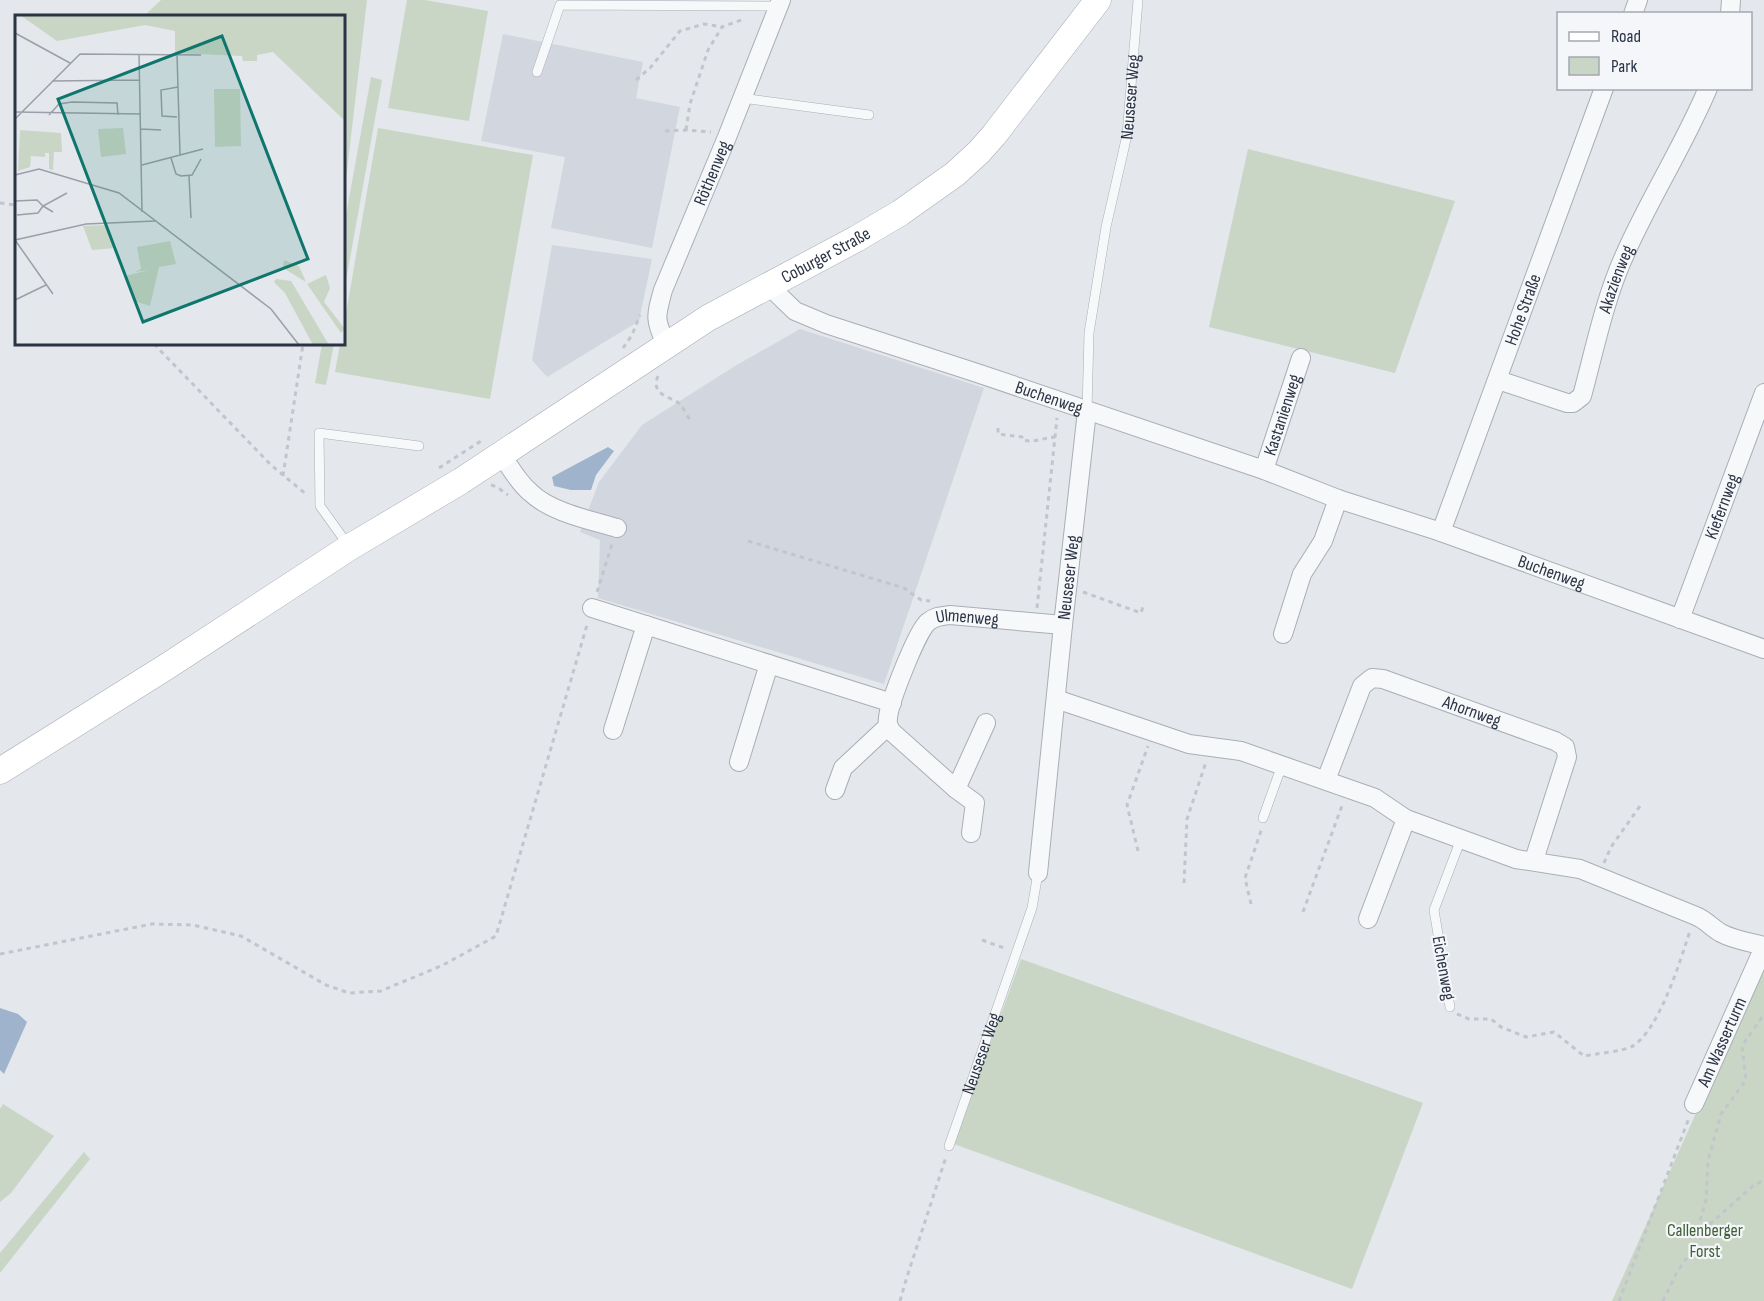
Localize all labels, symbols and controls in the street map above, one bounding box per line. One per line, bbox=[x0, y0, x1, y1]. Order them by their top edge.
legend bbox=[1557, 12, 1752, 90]
inset map bbox=[15, 15, 345, 345]
text: Road bbox=[1611, 26, 1641, 47]
street label: Neuseser Weg bbox=[1117, 54, 1145, 140]
text: Park bbox=[1611, 56, 1637, 77]
street label: Röthenweg bbox=[690, 138, 735, 209]
street label: Coburger Straße bbox=[778, 223, 874, 288]
street label: Akazienweg bbox=[1594, 242, 1639, 317]
street label: Hohe Straße bbox=[1500, 271, 1546, 348]
street label: Kastanienweg bbox=[1259, 372, 1306, 458]
street label: Buchenweg bbox=[1013, 377, 1085, 419]
street label: Kiefernweg bbox=[1701, 471, 1744, 542]
street label: Neuseser Weg bbox=[1054, 534, 1084, 621]
street label: Buchenweg bbox=[1515, 551, 1588, 594]
street label: Ulmenweg bbox=[934, 605, 1000, 630]
street label: Ahornweg bbox=[1439, 691, 1504, 732]
street label: Eichenweg bbox=[1428, 934, 1459, 1002]
street label: Am Wasserturm bbox=[1693, 994, 1751, 1091]
street label: Neuseser Weg bbox=[958, 1010, 1006, 1097]
park label: Callenberger Forst bbox=[1667, 1220, 1743, 1262]

